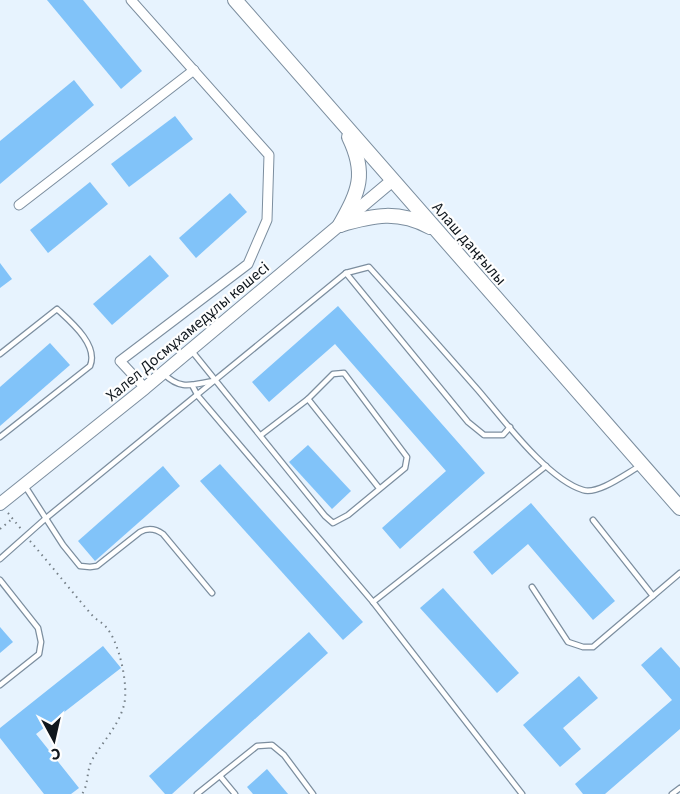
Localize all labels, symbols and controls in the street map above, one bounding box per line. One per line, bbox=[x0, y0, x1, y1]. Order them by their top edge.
street label: Алаш даңғылы bbox=[427, 197, 512, 290]
street label: Халел Досмұхамедұлы көшесі bbox=[101, 257, 274, 407]
north arrow bbox=[24, 710, 84, 770]
text: С bbox=[50, 742, 62, 765]

